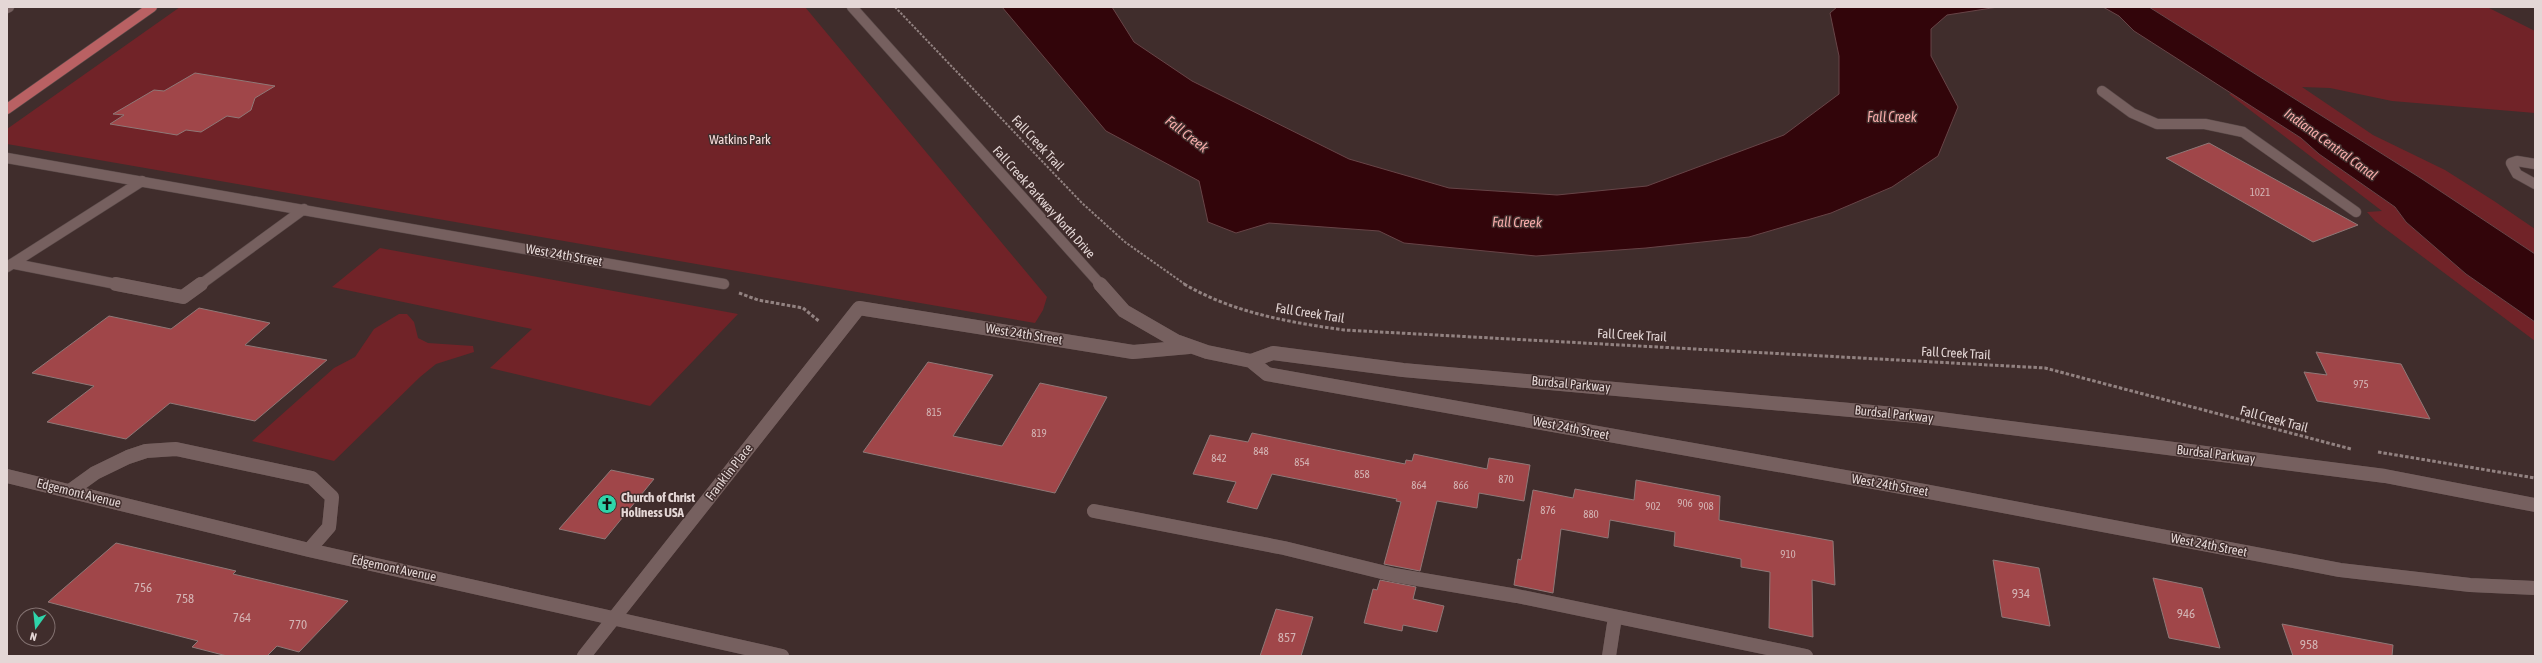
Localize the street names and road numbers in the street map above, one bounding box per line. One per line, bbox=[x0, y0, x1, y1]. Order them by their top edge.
street label: Fall Creek Trail bbox=[1009, 112, 1068, 174]
street label: Fall Creek Parkway North Drive bbox=[990, 143, 1098, 261]
street label: West 24th Street bbox=[524, 241, 604, 269]
street label: Fall Creek Trail bbox=[1274, 300, 1346, 326]
street label: West 24th Street bbox=[984, 321, 1064, 348]
street label: Fall Creek Trail bbox=[1597, 326, 1668, 344]
street label: Fall Creek Trail bbox=[1921, 344, 1992, 362]
street label: Burdsal Parkway bbox=[1531, 373, 1612, 395]
street label: Burdsal Parkway bbox=[1854, 402, 1935, 426]
street label: Fall Creek Trail bbox=[2238, 403, 2310, 435]
street label: West 24th Street bbox=[1531, 413, 1611, 443]
street label: Franklin Place bbox=[702, 441, 756, 503]
street label: Burdsal Parkway bbox=[2176, 442, 2257, 466]
street label: West 24th Street bbox=[1850, 471, 1930, 499]
street label: Edgemont Avenue bbox=[35, 475, 123, 511]
street label: West 24th Street bbox=[2169, 530, 2249, 560]
street label: Edgemont Avenue bbox=[350, 552, 438, 584]

